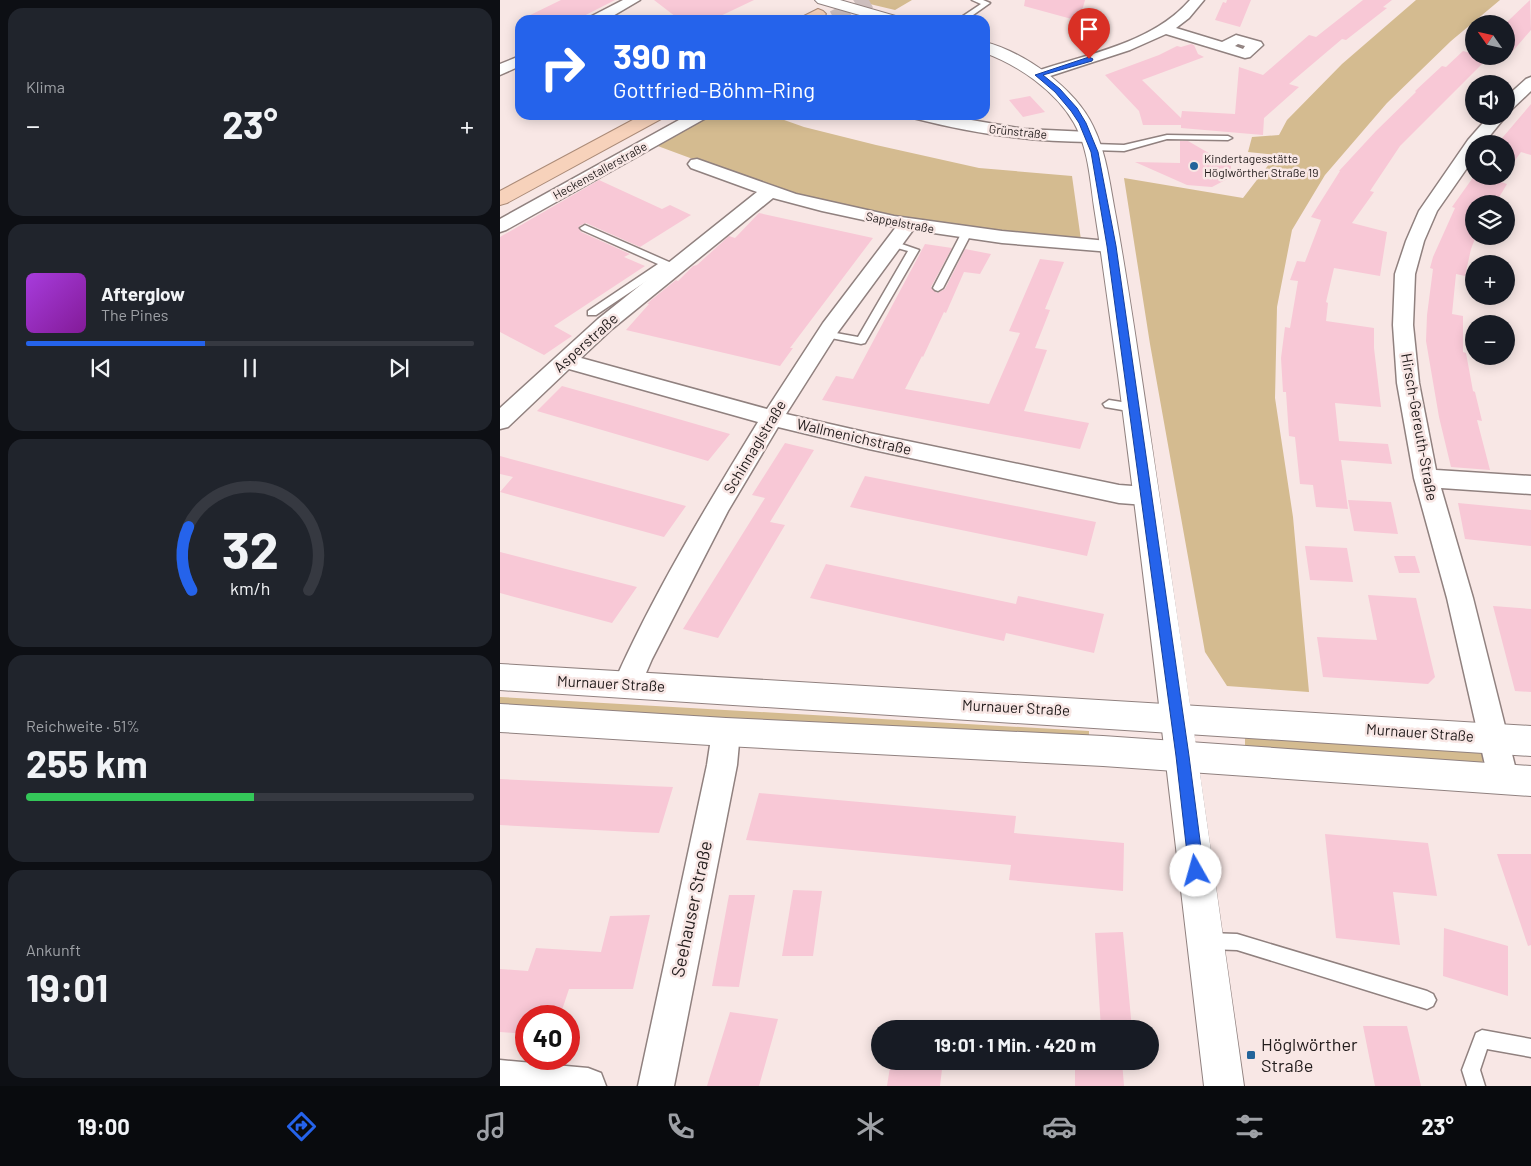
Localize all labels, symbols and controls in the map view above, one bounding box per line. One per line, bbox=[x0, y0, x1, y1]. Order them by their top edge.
pin bbox=[1068, 8, 1110, 59]
icon: arrive bbox=[1075, 15, 1103, 43]
north arrow bbox=[1465, 15, 1515, 65]
map controls bbox=[1465, 15, 1515, 365]
text: 390 m bbox=[613, 34, 707, 76]
icon: right bbox=[530, 35, 595, 100]
button: sound bbox=[1465, 75, 1515, 125]
text: Gottfried-Böhm-Ring bbox=[613, 76, 815, 102]
text: Klima bbox=[26, 77, 65, 96]
text: 23° bbox=[222, 101, 278, 147]
text: − bbox=[26, 108, 40, 142]
text: + bbox=[460, 108, 474, 142]
street label: Grünstraße bbox=[988, 121, 1048, 141]
button: search bbox=[1465, 135, 1515, 185]
street label: Heckenstallerstraße bbox=[550, 138, 649, 202]
place label: Kindertagesstätte Höglwörther Straße 19 bbox=[1204, 151, 1319, 179]
marker: Kindertagesstätte Höglwörther Straße 19 bbox=[1188, 160, 1200, 172]
button: layers bbox=[1465, 195, 1515, 245]
street label: Sappelstraße bbox=[865, 209, 935, 235]
button: + bbox=[1465, 255, 1515, 305]
text: Afterglow bbox=[101, 282, 185, 305]
text: The Pines bbox=[101, 305, 169, 324]
street label: Asperstraße bbox=[550, 309, 621, 376]
button: − bbox=[1465, 315, 1515, 365]
street label: Hirsch-Gereuth-Straße bbox=[1398, 352, 1442, 502]
icon: previous bbox=[87, 354, 115, 382]
icon: pause bbox=[236, 354, 264, 382]
icon: next bbox=[385, 354, 413, 382]
street label: Schinnaglstraße bbox=[719, 396, 789, 497]
street label: Wallmenichstraße bbox=[795, 414, 913, 458]
text: 32 bbox=[221, 517, 279, 579]
text: km/h bbox=[230, 577, 270, 599]
street label: Murnauer Straße bbox=[557, 671, 666, 695]
street label: Murnauer Straße bbox=[962, 695, 1071, 719]
text: Reichweite · 51% bbox=[26, 716, 140, 735]
street label: Murnauer Straße bbox=[1366, 719, 1475, 745]
text: 255 km bbox=[26, 740, 148, 786]
street label: Seehauser Straße bbox=[666, 838, 716, 979]
position arrow bbox=[1169, 844, 1221, 896]
text: Ankunft bbox=[26, 940, 81, 959]
text: 19:01 bbox=[26, 964, 108, 1010]
speed limit sign: 40 bbox=[515, 1005, 580, 1070]
text: 19:01 · 1 Min. · 420 m bbox=[934, 1033, 1096, 1056]
place label: Höglwörther Straße bbox=[1261, 1033, 1358, 1076]
marker: Höglwörther Straße bbox=[1245, 1049, 1257, 1061]
icon: directions bbox=[284, 1109, 319, 1144]
icon: music bbox=[474, 1109, 509, 1144]
icon: phone bbox=[663, 1109, 698, 1144]
icon: climate bbox=[853, 1109, 888, 1144]
icon: car bbox=[1042, 1109, 1077, 1144]
icon: filters bbox=[1232, 1109, 1267, 1144]
text: 19:00 bbox=[77, 1113, 130, 1139]
text: 23° bbox=[1422, 1113, 1454, 1139]

